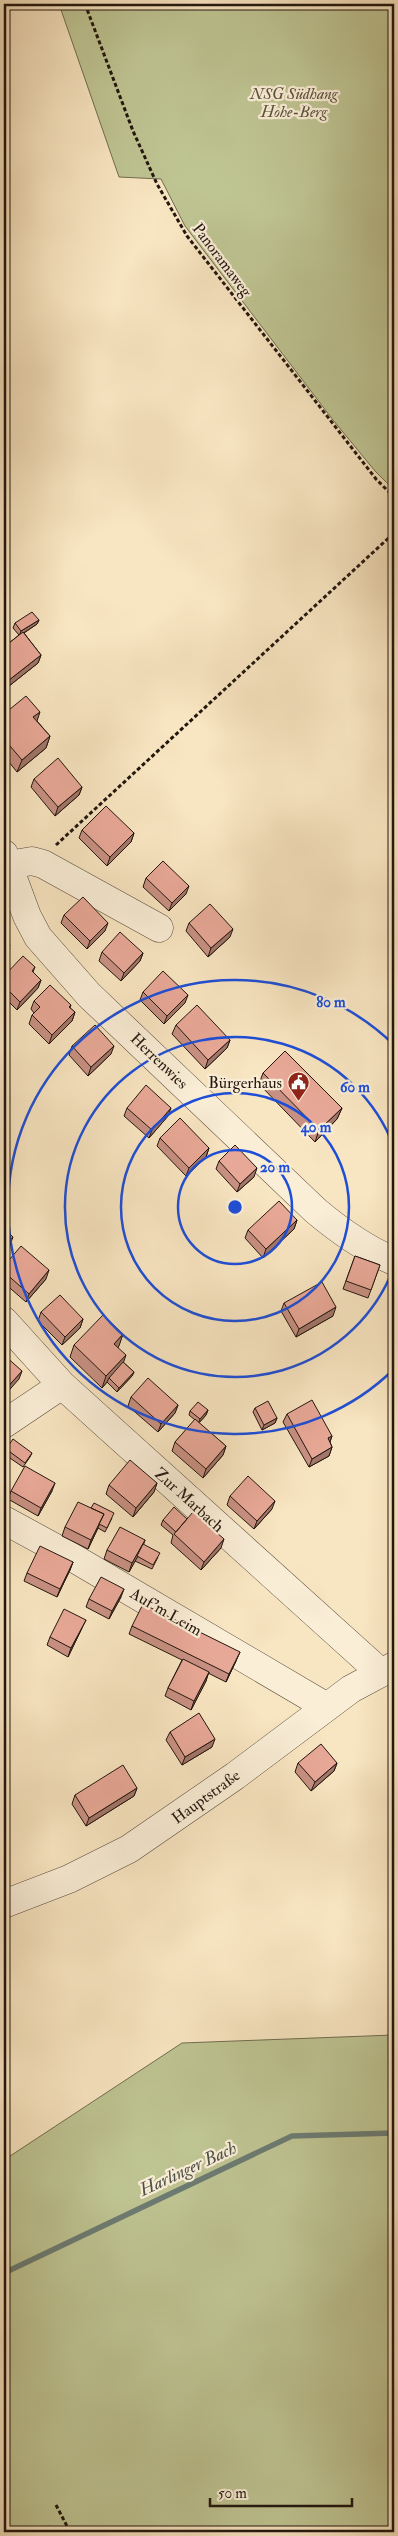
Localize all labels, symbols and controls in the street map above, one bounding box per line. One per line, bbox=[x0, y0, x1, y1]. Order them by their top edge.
park label: NSG Südhang Hohe-Berg bbox=[249, 84, 339, 122]
street label: Panoramaweg bbox=[188, 219, 257, 302]
text: 80 m bbox=[316, 993, 346, 1012]
street label: Herrenwies bbox=[126, 1029, 192, 1093]
public building icon: Bürgerhaus bbox=[286, 1071, 310, 1102]
place label: Bürgerhaus bbox=[208, 1073, 282, 1093]
text: 60 m bbox=[340, 1078, 370, 1097]
text: 40 m bbox=[300, 1118, 332, 1137]
text: 20 m bbox=[260, 1158, 290, 1177]
centre of rings bbox=[226, 1198, 244, 1216]
street label: Zur Marbach bbox=[150, 1464, 228, 1537]
street label: Auf'm Leim bbox=[126, 1583, 206, 1641]
street label: Hauptstraße bbox=[168, 1765, 245, 1829]
water label: Harlinger Bach bbox=[135, 2136, 240, 2202]
scale bar bbox=[210, 2476, 353, 2508]
text: 50 m bbox=[218, 2484, 247, 2503]

